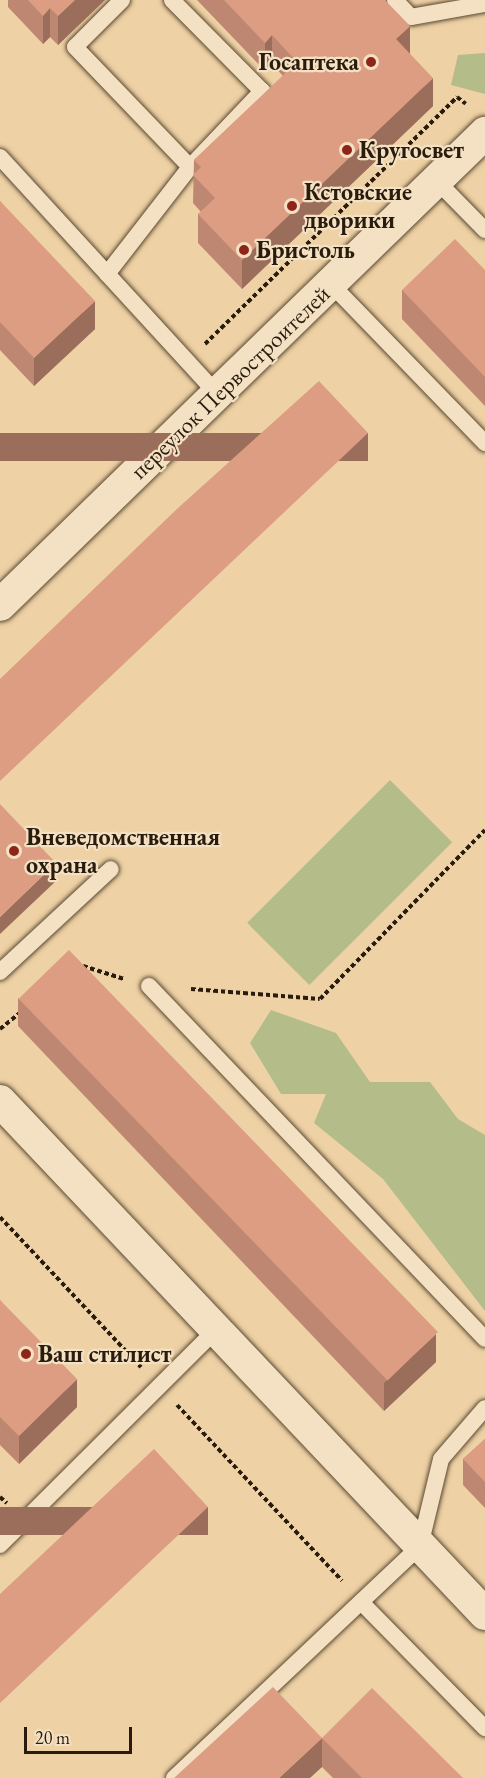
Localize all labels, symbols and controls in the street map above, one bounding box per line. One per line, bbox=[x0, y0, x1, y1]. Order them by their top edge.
place label: Госаптека bbox=[259, 48, 359, 76]
marker: Госаптека bbox=[364, 55, 378, 69]
place label: Кругосвет bbox=[359, 136, 464, 164]
marker: Кругосвет bbox=[340, 143, 354, 157]
place label: Кстовские дворики bbox=[304, 178, 412, 234]
marker: Кстовские дворики bbox=[285, 199, 299, 213]
place label: Бристоль bbox=[256, 236, 355, 264]
marker: Бристоль bbox=[237, 243, 251, 257]
street label: переулок Первостроителей bbox=[124, 279, 336, 485]
place label: Вневедомственная охрана bbox=[26, 823, 220, 879]
marker: Вневедомственная охрана bbox=[7, 844, 21, 858]
place label: Ваш стилист bbox=[38, 1340, 171, 1368]
marker: Ваш стилист bbox=[19, 1347, 33, 1361]
scale bar bbox=[27, 1715, 135, 1753]
text: 20 m bbox=[35, 1726, 70, 1749]

